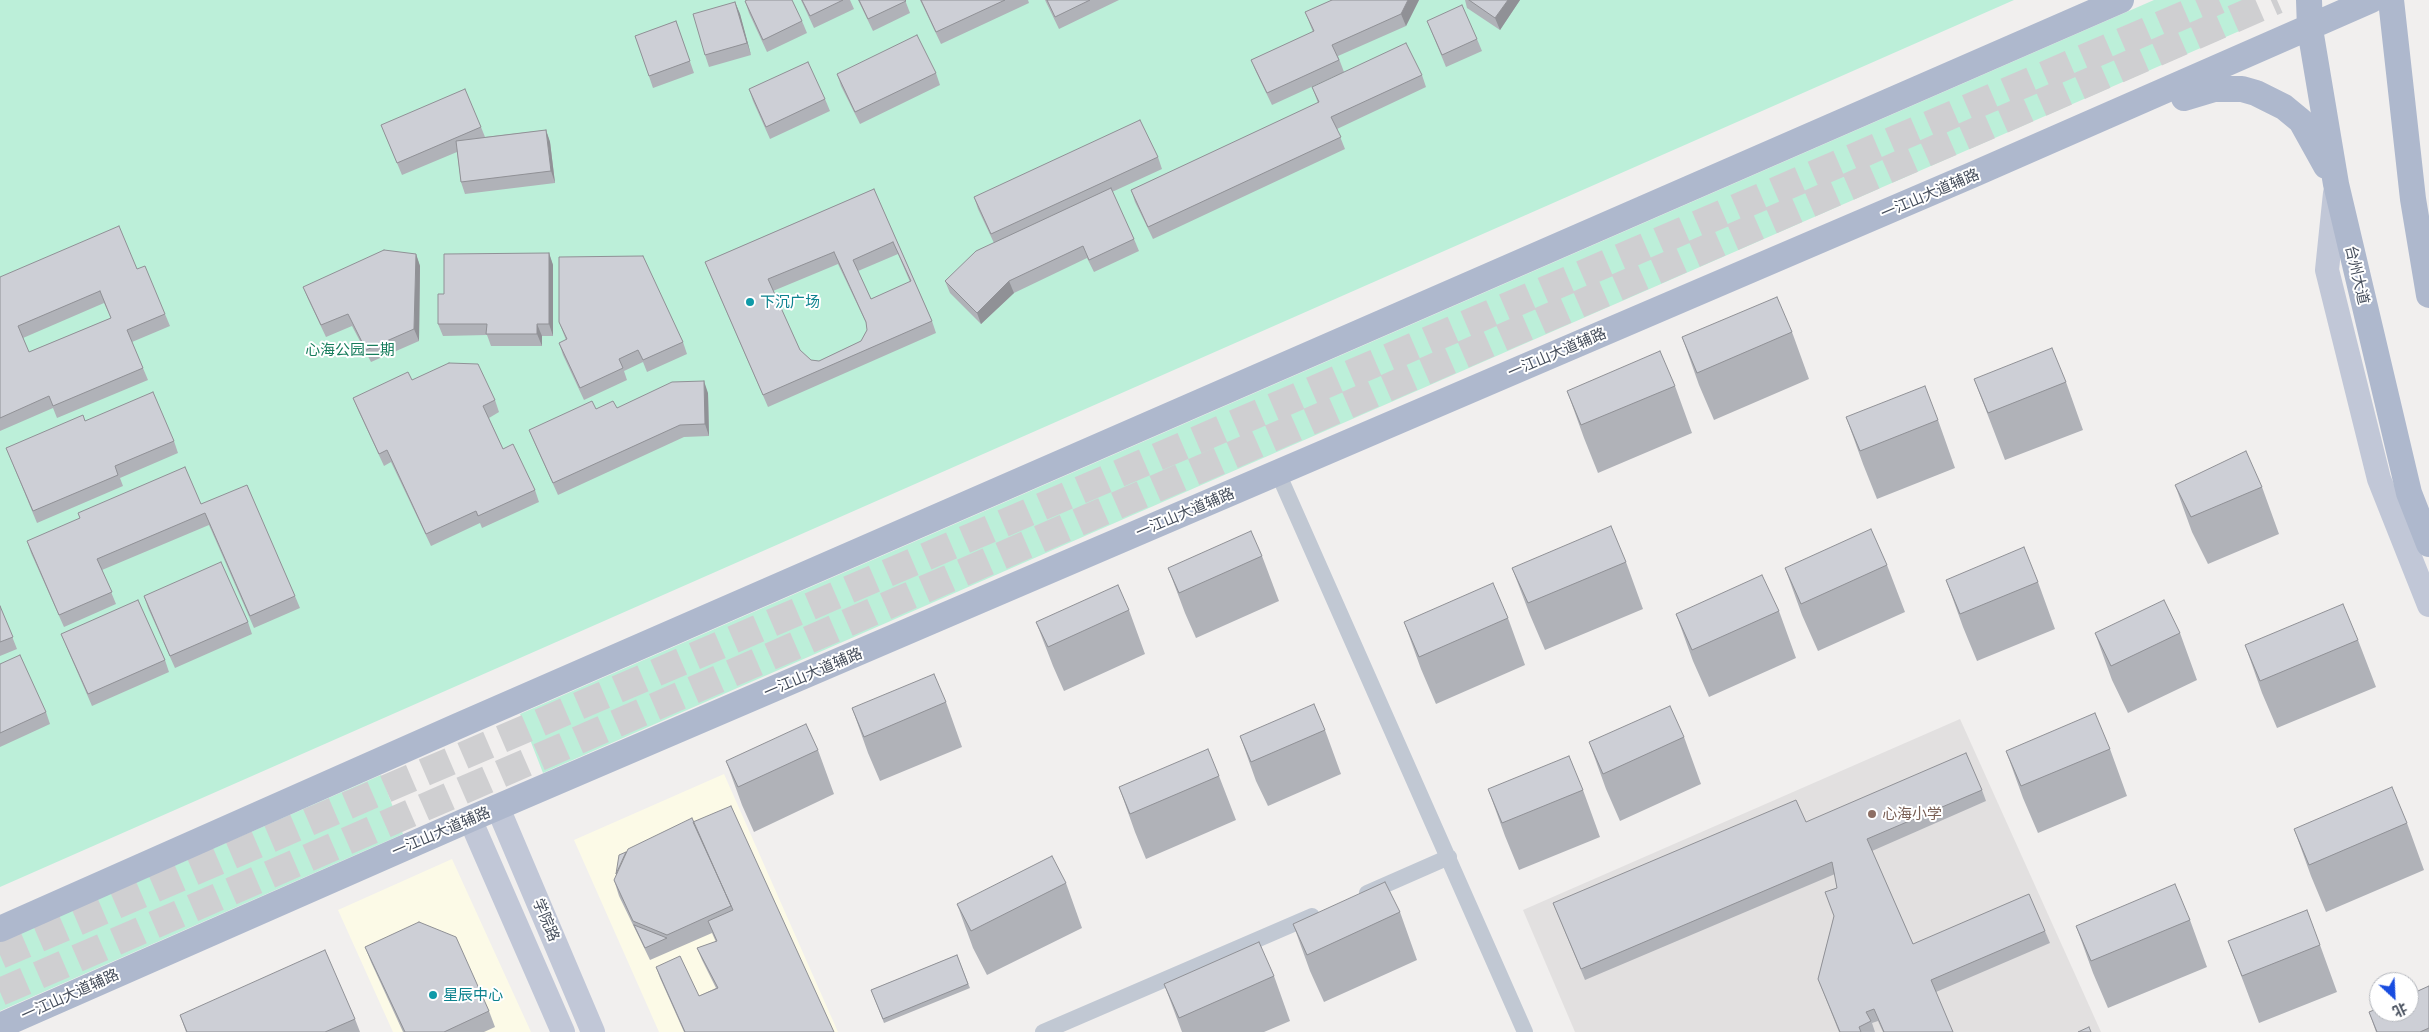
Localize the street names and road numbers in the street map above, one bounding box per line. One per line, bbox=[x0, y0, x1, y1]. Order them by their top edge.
street label: 一江山大道辅路 bbox=[1878, 165, 1982, 223]
street label: 台州大道 bbox=[2341, 244, 2373, 306]
street label: 一江山大道辅路 bbox=[1505, 324, 1609, 382]
street label: 一江山大道辅路 bbox=[1133, 484, 1237, 542]
street label: 一江山大道辅路 bbox=[761, 644, 865, 702]
street label: 一江山大道辅路 bbox=[389, 803, 493, 861]
street label: 学院路 bbox=[529, 896, 563, 944]
street label: 一江山大道辅路 bbox=[18, 965, 122, 1025]

